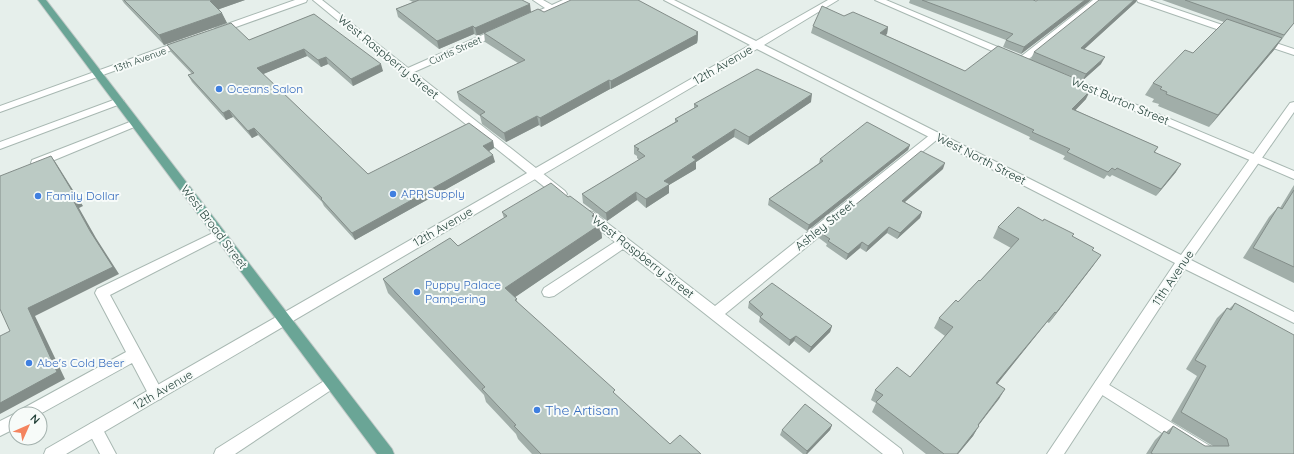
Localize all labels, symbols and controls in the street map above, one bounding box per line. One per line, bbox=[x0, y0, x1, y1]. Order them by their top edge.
street label: West Raspberry Street bbox=[335, 11, 442, 102]
street label: Curtis Street bbox=[427, 33, 484, 68]
street label: 12th Avenue bbox=[690, 41, 755, 88]
street label: 13th Avenue bbox=[112, 44, 169, 75]
street label: West Burton Street bbox=[1069, 73, 1171, 128]
place label: Oceans Salon bbox=[227, 81, 303, 96]
marker: Oceans Salon bbox=[214, 84, 224, 94]
street label: West North Street bbox=[934, 129, 1029, 188]
street label: West Broad Street bbox=[178, 182, 251, 272]
place label: APR Supply bbox=[401, 186, 465, 201]
place label: Family Dollar bbox=[46, 188, 120, 203]
marker: APR Supply bbox=[388, 189, 398, 199]
marker: Family Dollar bbox=[33, 191, 43, 201]
street label: Ashley Street bbox=[792, 196, 858, 253]
street label: 12th Avenue bbox=[410, 203, 475, 250]
street label: West Raspberry Street bbox=[589, 212, 697, 301]
street label: 11th Avenue bbox=[1148, 247, 1197, 308]
place label: Puppy Palace Pampering bbox=[425, 277, 501, 306]
marker: Puppy Palace Pampering bbox=[412, 287, 422, 297]
place label: Abe's Cold Beer bbox=[37, 355, 125, 370]
marker: Abe's Cold Beer bbox=[24, 358, 34, 368]
street label: 12th Avenue bbox=[130, 366, 195, 413]
place label: The Artisan bbox=[545, 401, 619, 419]
marker: The Artisan bbox=[532, 405, 542, 415]
north arrow bbox=[8, 406, 48, 446]
text: N bbox=[27, 411, 43, 427]

